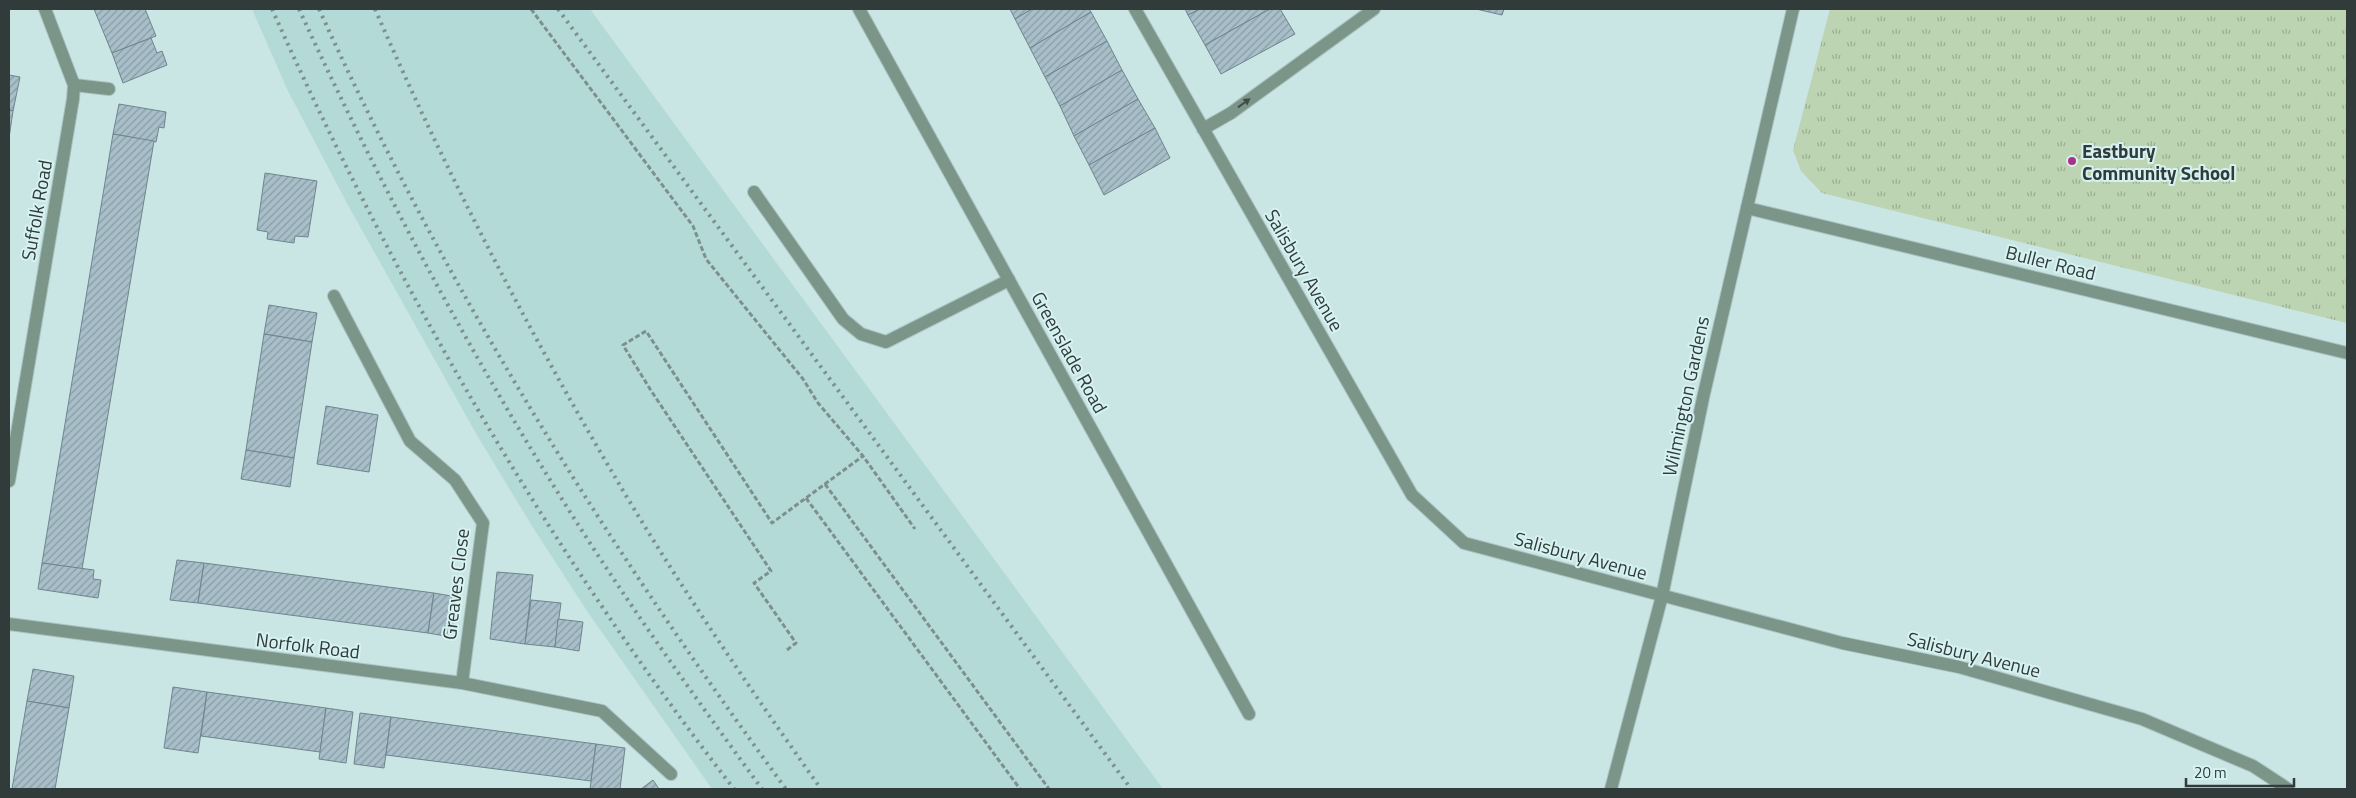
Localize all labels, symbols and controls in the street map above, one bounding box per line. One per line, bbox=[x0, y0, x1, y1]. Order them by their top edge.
one-way arrow bbox=[1237, 98, 1250, 109]
place label: Eastbury Community School bbox=[2082, 136, 2235, 187]
marker: Eastbury Community School bbox=[2066, 155, 2078, 167]
street label: Suffolk Road bbox=[13, 157, 59, 263]
street label: Salisbury Avenue bbox=[1258, 204, 1352, 336]
street label: Buller Road bbox=[2003, 237, 2099, 287]
street label: Greenslade Road bbox=[1025, 286, 1115, 418]
street label: Wilmington Gardens bbox=[1654, 313, 1716, 479]
street label: Salisbury Avenue bbox=[1511, 523, 1651, 587]
street label: Greaves Close bbox=[434, 527, 476, 641]
street label: Salisbury Avenue bbox=[1904, 623, 2044, 685]
street label: Norfolk Road bbox=[254, 624, 362, 666]
scale bar bbox=[2186, 756, 2294, 788]
text: 20 m bbox=[2194, 761, 2227, 784]

